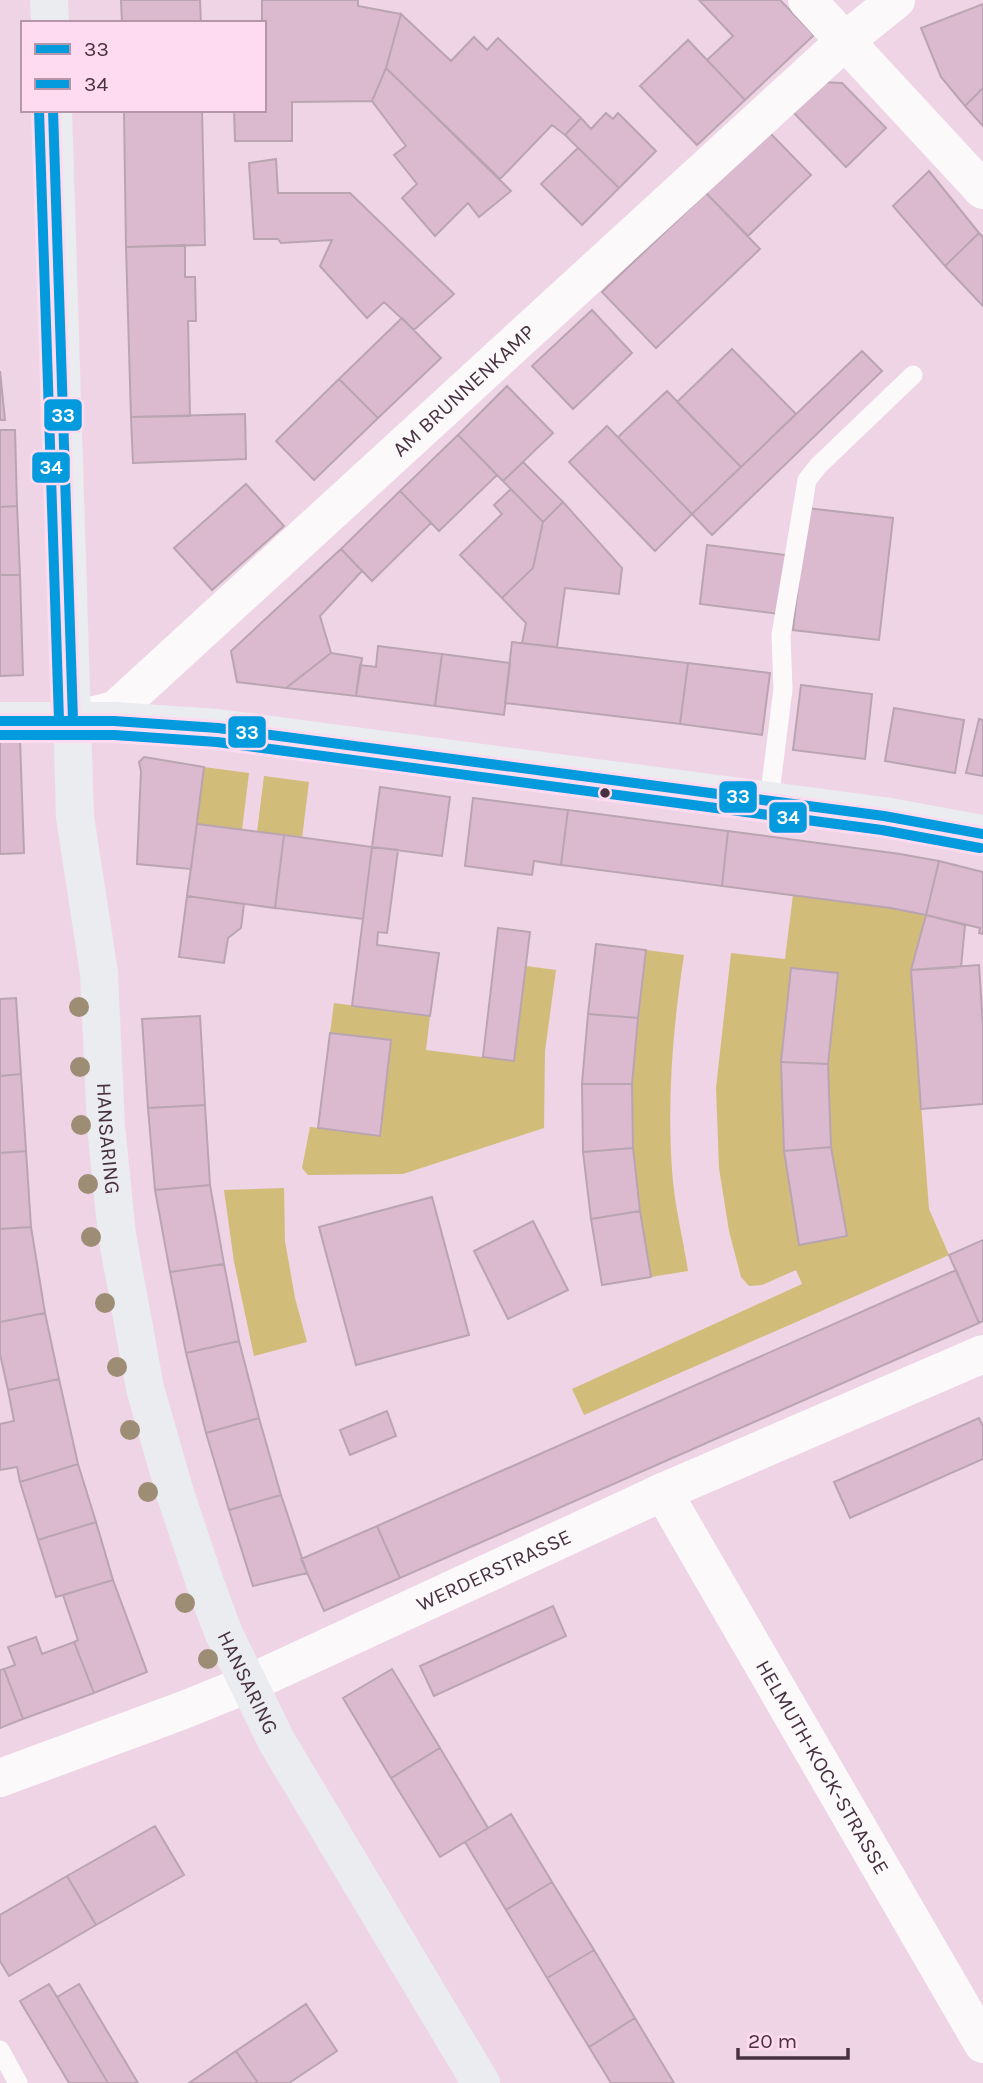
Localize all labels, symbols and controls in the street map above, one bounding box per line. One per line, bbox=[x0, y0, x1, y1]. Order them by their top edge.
legend bbox=[21, 21, 266, 112]
text: 33 bbox=[84, 37, 109, 61]
text: 34 bbox=[84, 72, 108, 96]
street label: AM BRUNNENKAMP bbox=[388, 320, 539, 461]
line badge: 33 bbox=[43, 398, 83, 432]
text: 33 bbox=[51, 405, 75, 427]
line badge: 34 bbox=[31, 451, 71, 484]
text: 34 bbox=[39, 457, 63, 479]
line badge: 33 bbox=[227, 715, 267, 749]
text: 33 bbox=[235, 722, 259, 744]
line badge: 33 bbox=[718, 780, 758, 814]
unlabelled marker bbox=[598, 786, 612, 800]
text: 33 bbox=[726, 786, 750, 808]
line badge: 34 bbox=[768, 801, 808, 834]
text: 34 bbox=[776, 807, 800, 829]
street label: HANSARING bbox=[92, 1082, 125, 1195]
street label: WERDERSTRASSE bbox=[413, 1524, 575, 1616]
street label: HANSARING bbox=[212, 1627, 283, 1738]
street label: HELMUTH-KOCK-STRASSE bbox=[751, 1656, 894, 1879]
scale bar bbox=[738, 2016, 848, 2060]
text: 20 m bbox=[748, 2029, 797, 2053]

